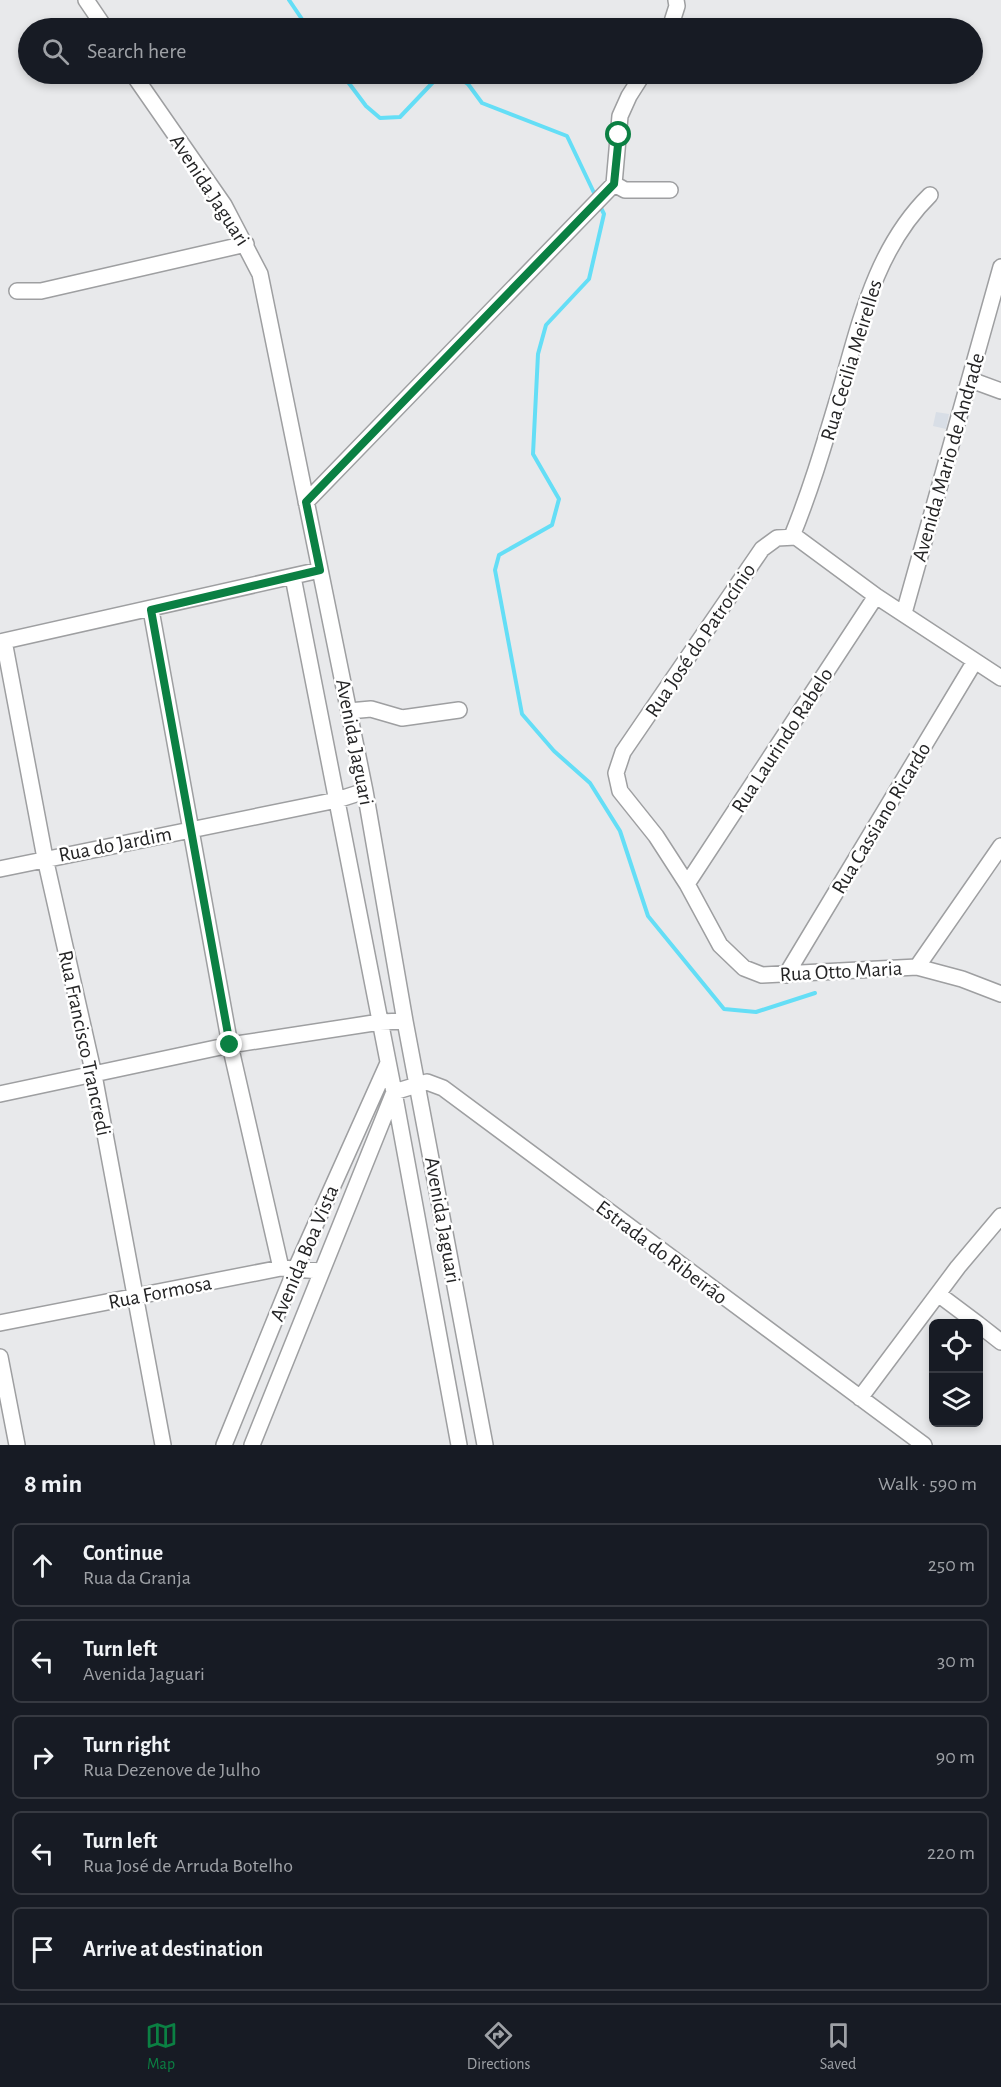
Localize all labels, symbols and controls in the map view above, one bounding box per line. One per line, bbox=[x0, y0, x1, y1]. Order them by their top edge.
search box bbox=[18, 18, 983, 84]
icon: search bbox=[39, 35, 72, 68]
text: Search here bbox=[87, 40, 186, 62]
route start bbox=[605, 121, 631, 147]
street label: Avenida Jaguari bbox=[166, 131, 253, 250]
street label: Rua Cecilia Meirelles bbox=[817, 277, 886, 443]
street label: Avenida Mario de Andrade bbox=[909, 350, 988, 564]
street label: Rua José do Patrocínio bbox=[641, 560, 760, 721]
street label: Rua Laurindo Rabelo bbox=[728, 664, 837, 817]
street label: Avenida Jaguari bbox=[332, 677, 377, 807]
street label: Rua Cassiano Ricardo bbox=[828, 739, 935, 898]
street label: Rua do Jardim bbox=[57, 823, 173, 866]
street label: Rua Francisco Trancredi bbox=[55, 948, 114, 1138]
street label: Rua Otto Maria bbox=[779, 958, 903, 985]
route end bbox=[216, 1031, 242, 1057]
street label: Avenida Jaguari bbox=[421, 1155, 464, 1285]
street label: Avenida Boa Vista bbox=[266, 1182, 343, 1324]
street label: Estrada do Ribeirão bbox=[592, 1196, 731, 1308]
street label: Rua Formosa bbox=[107, 1272, 214, 1313]
map controls bbox=[929, 1319, 983, 1427]
button: locate bbox=[929, 1319, 983, 1373]
button: layers bbox=[929, 1373, 983, 1427]
text: 8 min bbox=[24, 1471, 82, 1497]
text: Walk · 590 m bbox=[878, 1474, 977, 1494]
text: Continue bbox=[83, 1542, 163, 1564]
icon: ahead bbox=[26, 1549, 59, 1582]
text: 250 m bbox=[928, 1555, 975, 1575]
text: Rua da Granja bbox=[83, 1568, 191, 1588]
text: Turn left bbox=[83, 1638, 157, 1660]
icon: left bbox=[26, 1645, 59, 1678]
text: 30 m bbox=[937, 1651, 975, 1671]
text: Avenida Jaguari bbox=[83, 1664, 205, 1684]
text: Turn right bbox=[83, 1734, 170, 1756]
icon: right bbox=[26, 1741, 59, 1774]
text: 90 m bbox=[936, 1747, 975, 1767]
text: Rua Dezenove de Julho bbox=[83, 1760, 261, 1780]
text: Turn left bbox=[83, 1830, 157, 1852]
icon: left bbox=[26, 1837, 59, 1870]
text: 220 m bbox=[927, 1843, 975, 1863]
text: Rua José de Arruda Botelho bbox=[83, 1856, 293, 1876]
icon: arrive bbox=[26, 1933, 59, 1966]
text: Arrive at destination bbox=[83, 1938, 263, 1960]
tab: Map bbox=[145, 2019, 178, 2074]
tab: Directions bbox=[467, 2019, 531, 2074]
tab: Saved bbox=[820, 2019, 856, 2074]

